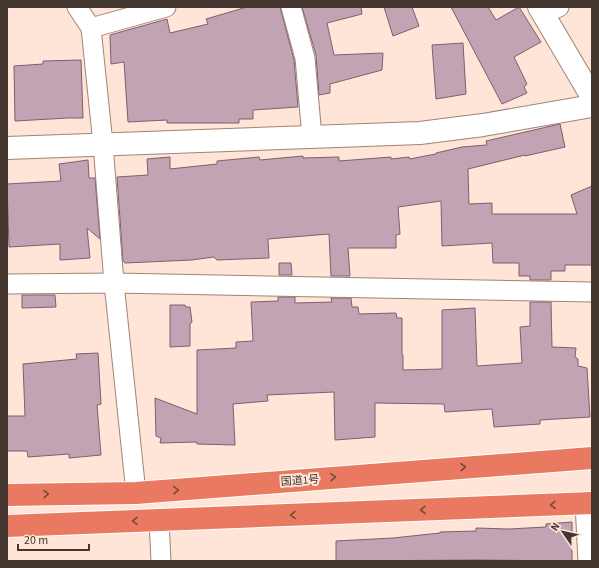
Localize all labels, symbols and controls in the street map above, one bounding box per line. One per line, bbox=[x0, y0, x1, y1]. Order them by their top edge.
one-way arrow bbox=[460, 463, 466, 472]
street label: 国道1号 bbox=[280, 472, 320, 489]
one-way arrow bbox=[330, 473, 336, 482]
one-way arrow bbox=[173, 485, 179, 494]
one-way arrow bbox=[43, 490, 49, 498]
one-way arrow bbox=[550, 500, 556, 509]
one-way arrow bbox=[420, 505, 426, 514]
one-way arrow bbox=[290, 510, 296, 519]
north arrow bbox=[543, 512, 583, 552]
one-way arrow bbox=[132, 517, 138, 525]
text: N bbox=[547, 519, 563, 534]
scale bar bbox=[18, 526, 89, 552]
text: 20 m bbox=[24, 532, 48, 549]

